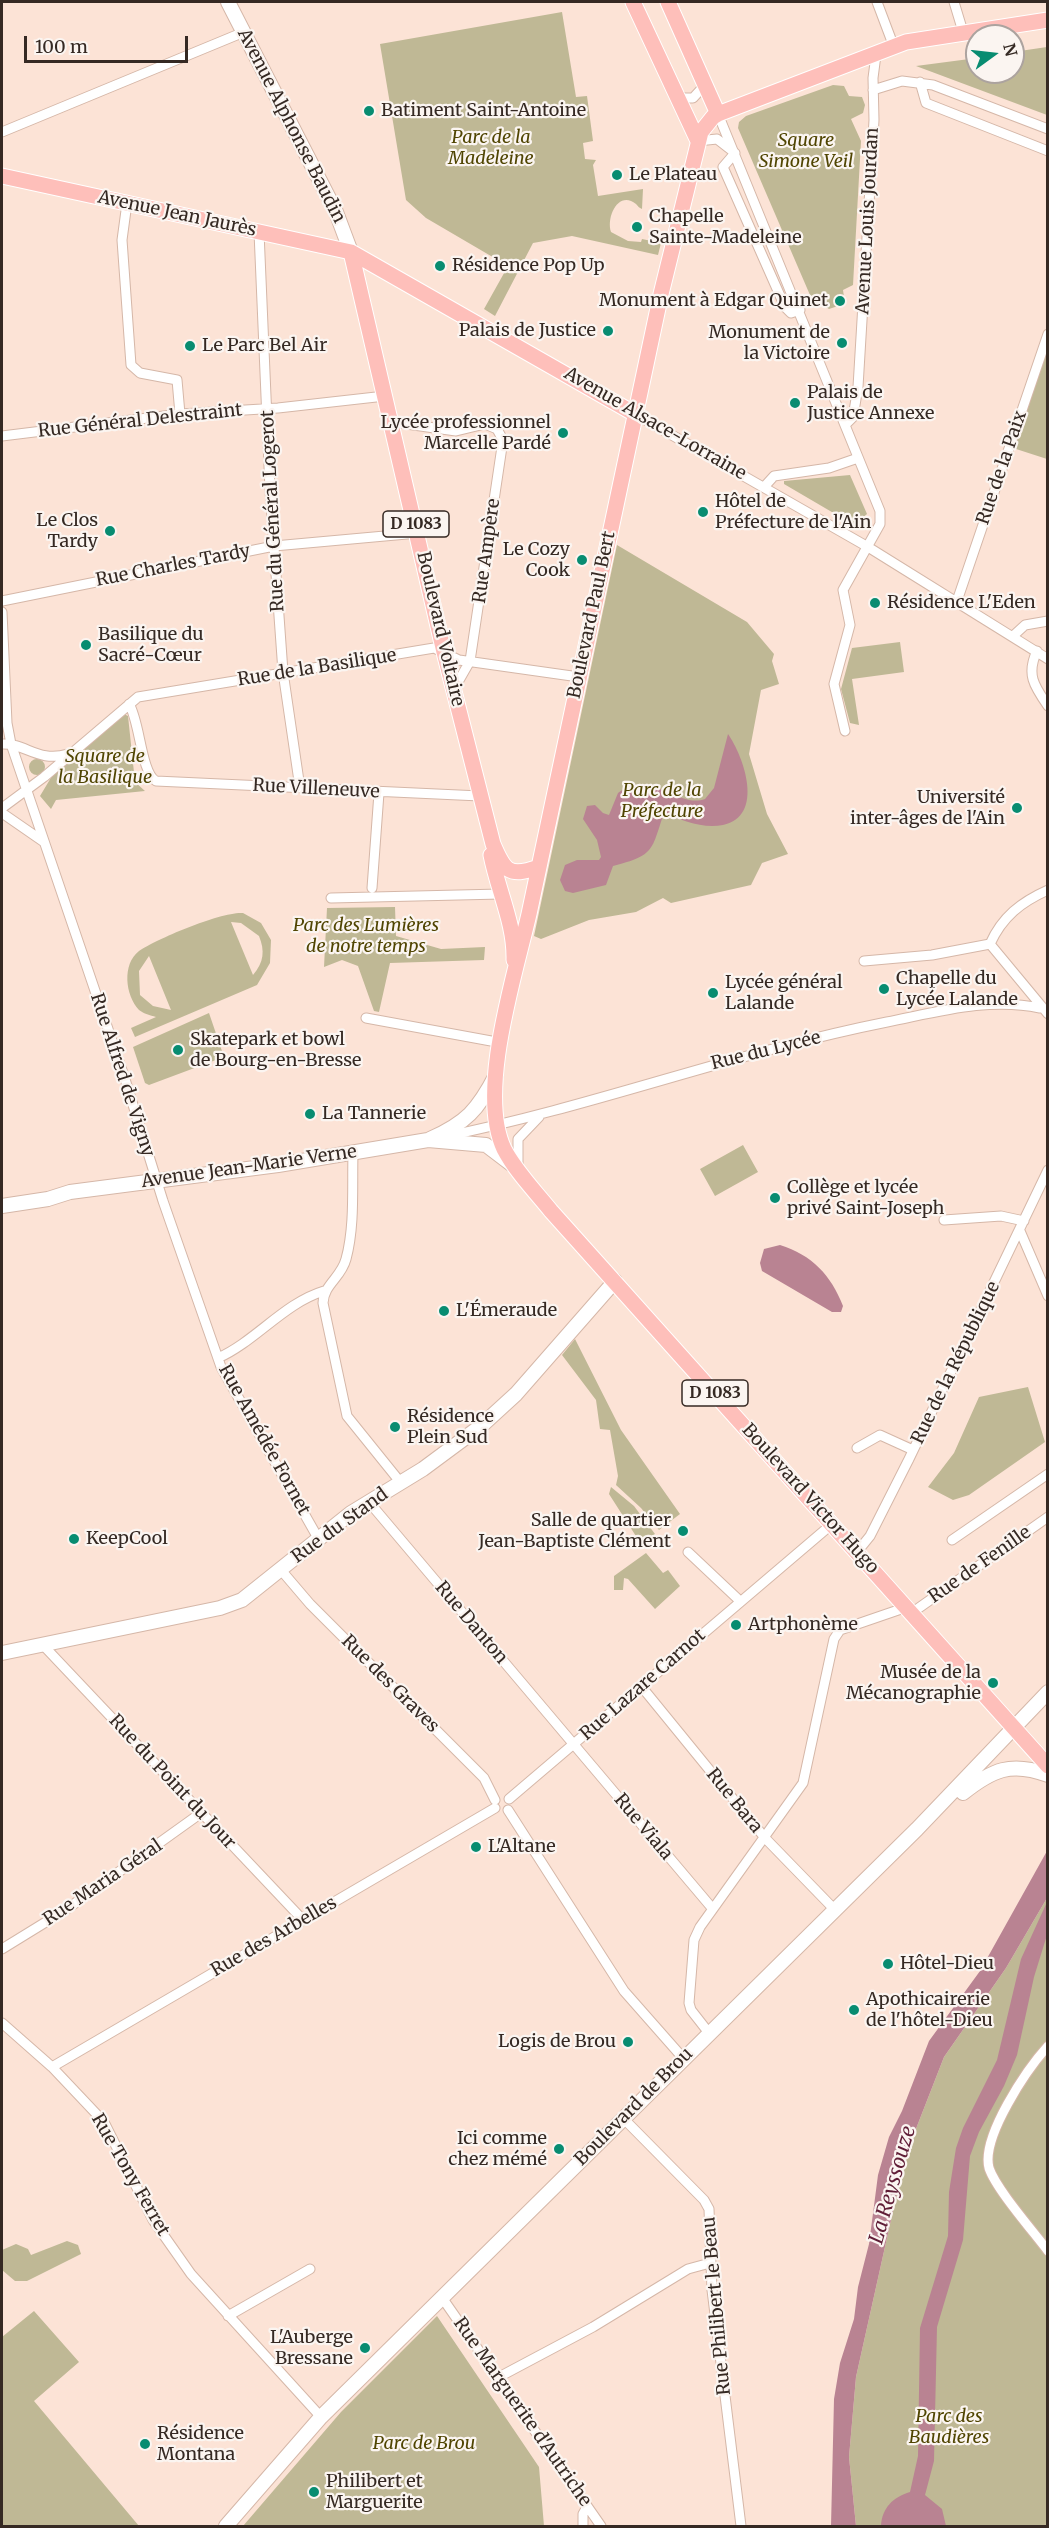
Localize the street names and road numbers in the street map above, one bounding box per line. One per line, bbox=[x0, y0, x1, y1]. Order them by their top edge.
street label: Avenue Alphonse Baudin bbox=[233, 25, 349, 227]
street label: Avenue Louis Jourdan bbox=[852, 127, 884, 315]
street label: Avenue Jean Jaurès bbox=[96, 187, 258, 241]
street label: Avenue Alsace-Lorraine bbox=[560, 363, 750, 485]
street label: Rue Général Delestraint bbox=[37, 400, 243, 442]
street label: Rue de la Paix bbox=[972, 408, 1032, 528]
street label: Rue du Général Logerot bbox=[257, 409, 289, 613]
street label: Rue Ampère bbox=[469, 497, 505, 605]
road number: D 1083 bbox=[383, 511, 449, 537]
street label: Boulevard Paul Bert bbox=[564, 529, 620, 701]
street label: Rue Charles Tardy bbox=[94, 540, 252, 592]
street label: Boulevard Voltaire bbox=[412, 550, 468, 708]
street label: Rue de la Basilique bbox=[236, 645, 398, 691]
street label: Rue Villeneuve bbox=[252, 775, 380, 803]
street label: Rue Alfred de Vigny bbox=[85, 991, 159, 1159]
street label: Rue du Lycée bbox=[709, 1027, 823, 1075]
street label: Avenue Jean-Marie Verne bbox=[140, 1141, 358, 1193]
street label: Rue de la République bbox=[907, 1278, 1005, 1448]
street label: Rue Amédée Fornet bbox=[214, 1361, 314, 1519]
road number: D 1083 bbox=[682, 1380, 748, 1406]
street label: Boulevard Victor Hugo bbox=[737, 1420, 883, 1578]
street label: Rue du Stand bbox=[288, 1484, 392, 1568]
street label: Rue de Fenille bbox=[925, 1522, 1035, 1608]
street label: Rue Danton bbox=[430, 1577, 512, 1669]
street label: Rue Lazare Carnot bbox=[576, 1625, 710, 1745]
street label: Rue des Graves bbox=[337, 1631, 443, 1737]
street label: Rue du Point du Jour bbox=[104, 1710, 240, 1854]
street label: Rue Bara bbox=[701, 1764, 767, 1838]
street label: Rue Viala bbox=[609, 1789, 677, 1865]
street label: Rue Maria Géral bbox=[39, 1835, 167, 1931]
street label: Rue des Arbelles bbox=[207, 1892, 341, 1982]
street label: Boulevard de Brou bbox=[571, 2044, 697, 2170]
street label: Rue Tony Ferret bbox=[86, 2110, 174, 2240]
street label: Rue Philibert le Beau bbox=[698, 2216, 736, 2396]
street label: Rue Marguerite d'Autriche bbox=[448, 2313, 596, 2511]

